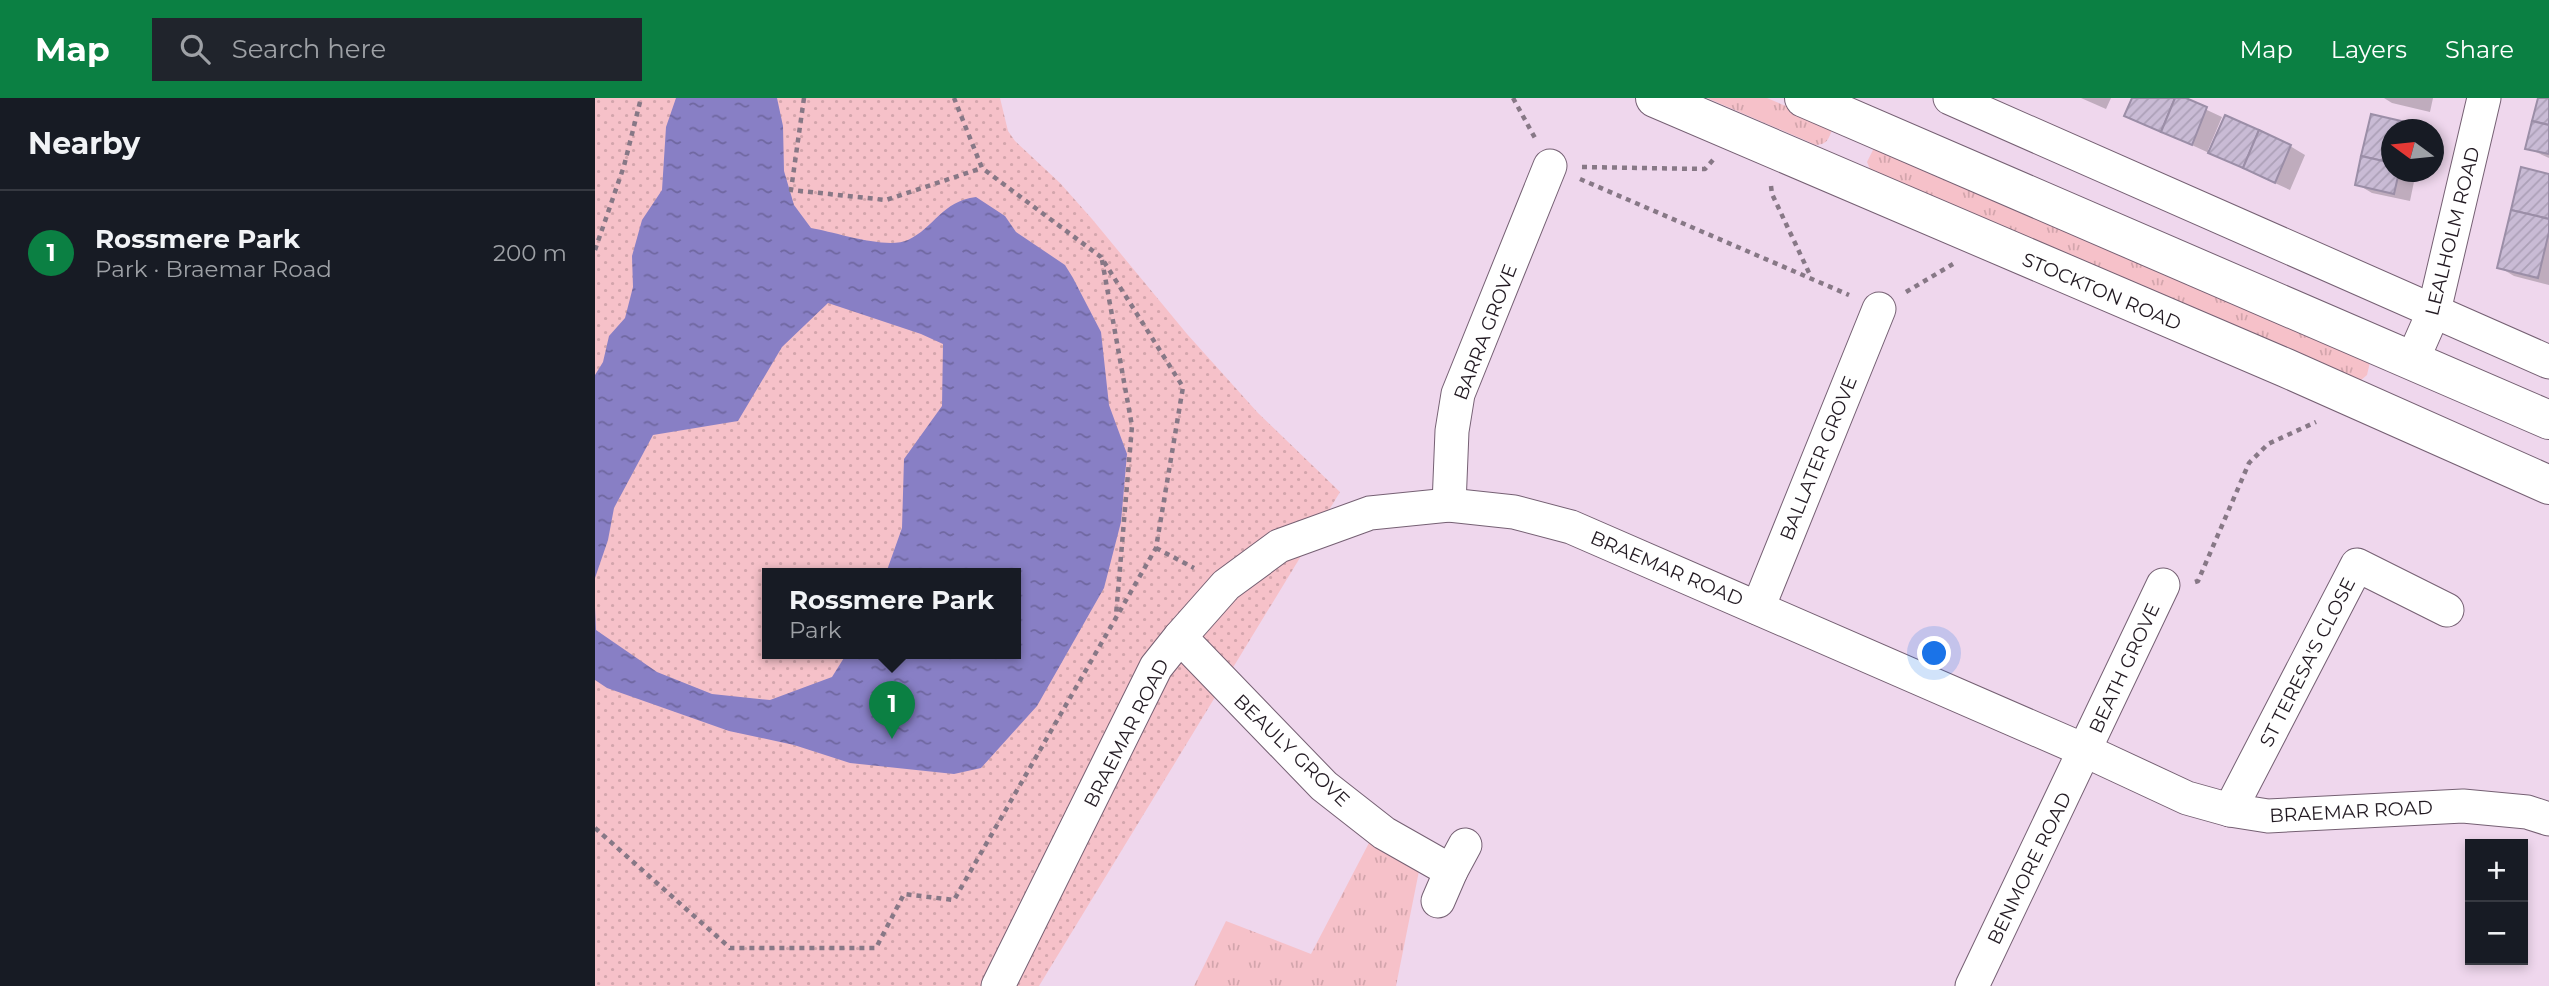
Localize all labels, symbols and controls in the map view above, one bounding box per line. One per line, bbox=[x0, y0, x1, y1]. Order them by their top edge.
search box bbox=[152, 18, 642, 81]
text: Map bbox=[35, 29, 110, 69]
icon: search bbox=[176, 30, 214, 68]
text: Search here bbox=[232, 33, 386, 65]
text: Map bbox=[2239, 35, 2293, 64]
text: Layers bbox=[2331, 35, 2407, 64]
text: Share bbox=[2445, 35, 2514, 64]
north arrow bbox=[2381, 119, 2444, 182]
text: Nearby bbox=[28, 125, 140, 162]
street label: LEALHOLM ROAD bbox=[2420, 144, 2485, 318]
text: Rossmere Park bbox=[95, 223, 300, 255]
text: 1 bbox=[46, 239, 56, 267]
text: 200 m bbox=[493, 239, 567, 267]
street label: STOCKTON ROAD bbox=[2019, 248, 2185, 335]
text: Park · Braemar Road bbox=[95, 255, 332, 283]
street label: BARRA GROVE bbox=[1449, 261, 1522, 403]
street label: BALLATER GROVE bbox=[1775, 373, 1862, 544]
street label: BRAEMAR ROAD bbox=[1587, 526, 1747, 611]
popup bbox=[762, 568, 1021, 659]
street label: ST TERESA'S CLOSE bbox=[2255, 574, 2360, 751]
text: Rossmere Park bbox=[789, 584, 994, 616]
street label: BEATH GROVE bbox=[2084, 599, 2165, 737]
text: Park bbox=[789, 616, 841, 644]
your location bbox=[1917, 636, 1951, 670]
street label: BRAEMAR ROAD bbox=[1079, 655, 1174, 811]
pin: 1 bbox=[869, 681, 915, 739]
street label: BEAULY GROVE bbox=[1229, 689, 1354, 811]
street label: BENMORE ROAD bbox=[1983, 788, 2076, 948]
street label: BRAEMAR ROAD bbox=[2269, 796, 2433, 827]
map controls bbox=[2465, 839, 2528, 965]
button: + bbox=[2465, 839, 2528, 902]
button: − bbox=[2465, 902, 2528, 965]

